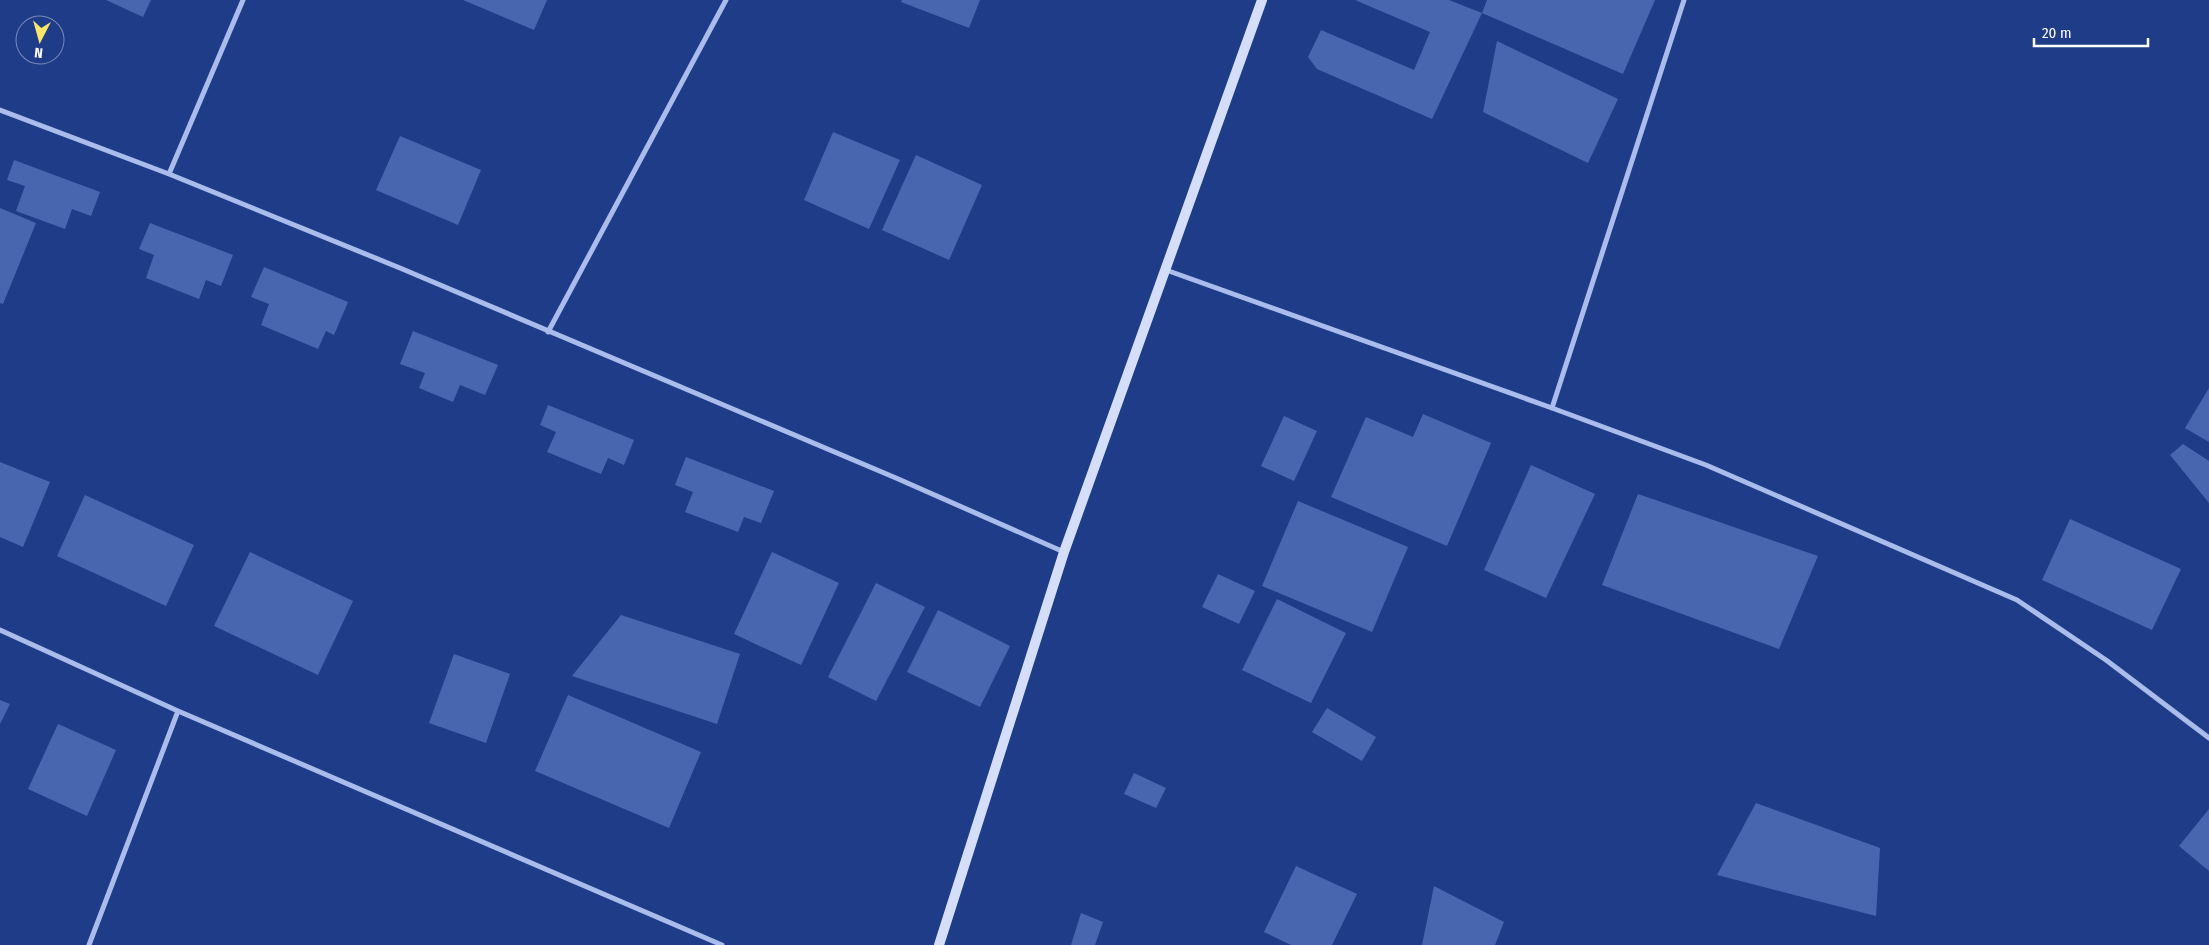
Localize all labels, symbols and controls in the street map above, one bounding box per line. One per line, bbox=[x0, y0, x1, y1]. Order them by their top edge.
north arrow bbox=[15, 15, 65, 65]
scale bar bbox=[2034, 15, 2148, 47]
text: 20 m bbox=[2042, 24, 2072, 42]
text: N bbox=[34, 44, 44, 61]

